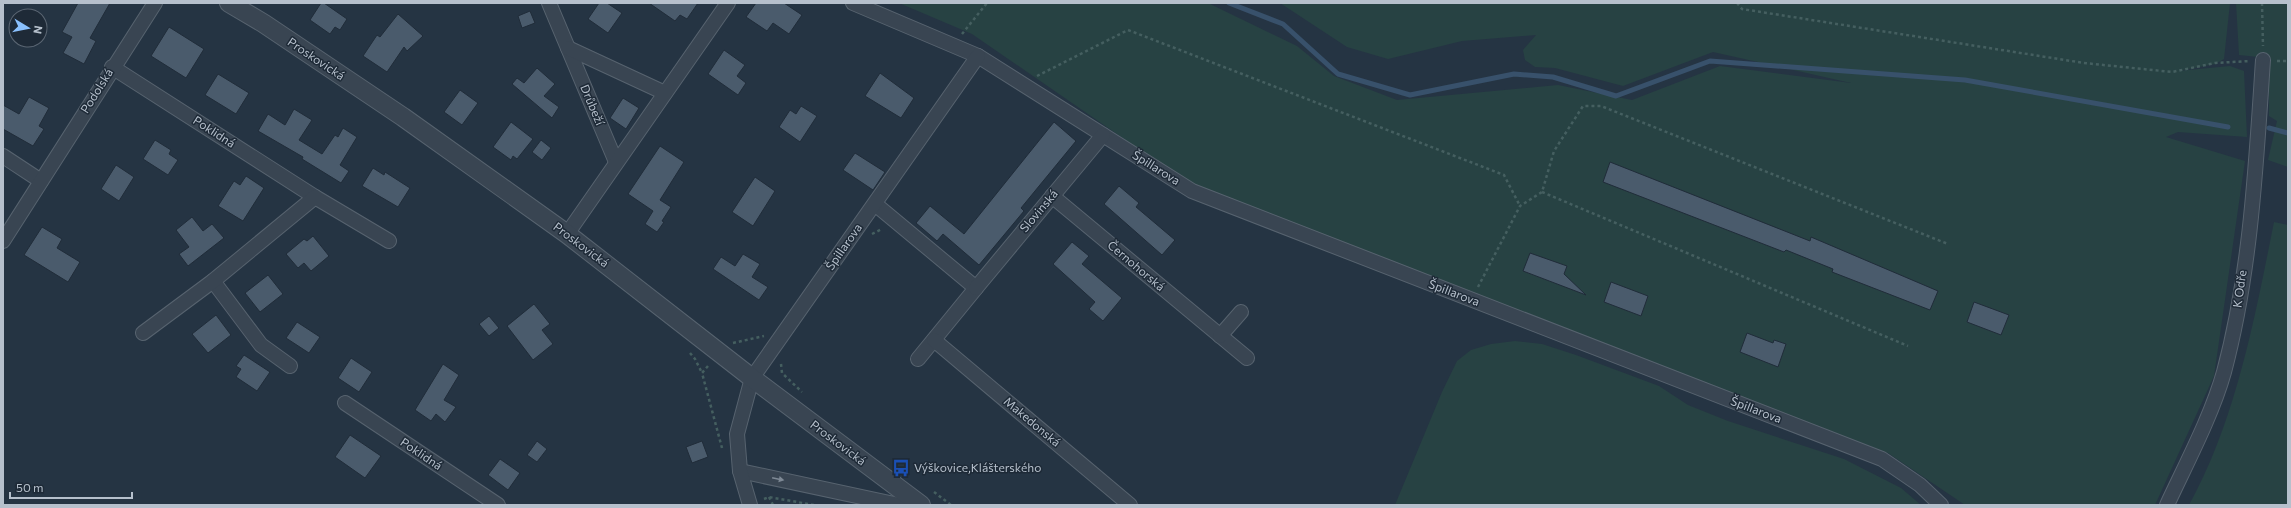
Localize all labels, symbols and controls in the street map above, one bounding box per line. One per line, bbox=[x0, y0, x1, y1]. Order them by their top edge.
north arrow bbox=[8, 8, 48, 48]
text: N bbox=[31, 25, 45, 35]
street label: Proskovická bbox=[285, 34, 348, 82]
street label: Podolská bbox=[77, 66, 115, 115]
street label: Drůbeží bbox=[578, 82, 608, 128]
street label: Poklidná bbox=[191, 112, 238, 150]
street label: Špillarova bbox=[1130, 147, 1183, 187]
street label: Slovinská bbox=[1016, 186, 1060, 235]
street label: Proskovická bbox=[551, 219, 612, 270]
street label: Špillarova bbox=[822, 221, 864, 272]
street label: Černohorská bbox=[1105, 237, 1168, 293]
street label: K Odře bbox=[2229, 269, 2249, 309]
street label: Špillarova bbox=[1427, 276, 1482, 308]
street label: Špillarova bbox=[1729, 393, 1784, 425]
street label: Makedonská bbox=[1002, 394, 1064, 449]
street label: Proskovická bbox=[808, 417, 869, 468]
street label: Poklidná bbox=[398, 434, 445, 472]
bus stop icon: Výškovice,Klášterského bbox=[891, 458, 911, 478]
place label: Výškovice,Klášterského bbox=[914, 460, 1041, 474]
scale bar bbox=[10, 474, 132, 500]
one-way arrow bbox=[772, 477, 784, 483]
text: 50 m bbox=[16, 480, 44, 494]

